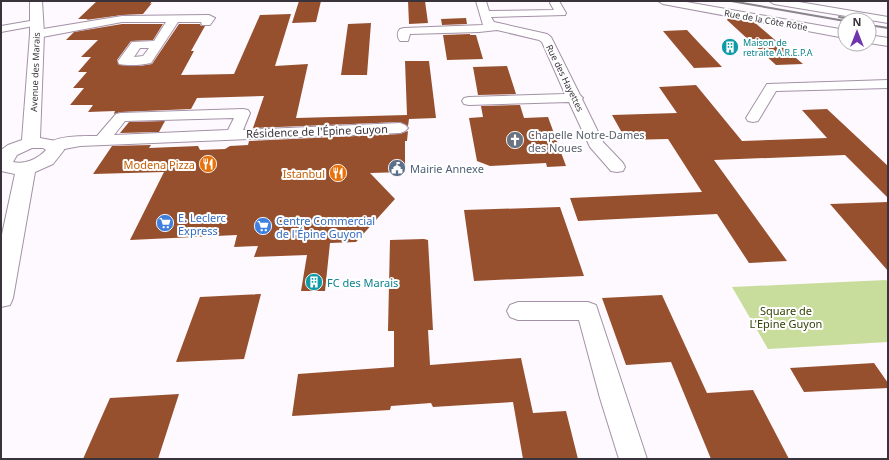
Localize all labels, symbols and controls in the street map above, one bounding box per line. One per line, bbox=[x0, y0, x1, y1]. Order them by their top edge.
street label: Rue de la Côte Rôtie bbox=[723, 6, 809, 34]
north arrow bbox=[837, 12, 877, 52]
text: N bbox=[853, 14, 861, 29]
street label: Avenue des Marais bbox=[27, 32, 43, 112]
place label: Maison de retraite A.R.E.P.A bbox=[743, 36, 813, 59]
building icon: Maison de retraite A.R.E.P.A bbox=[720, 37, 740, 57]
street label: Rue des Hayettes bbox=[543, 42, 587, 114]
street label: Résidence de l'Épine Guyon bbox=[246, 121, 388, 141]
place label: Chapelle Notre-Dames des Noues bbox=[528, 127, 645, 155]
church icon: Chapelle Notre-Dames des Noues bbox=[505, 130, 525, 150]
restaurant icon: Modena Pizza bbox=[198, 154, 218, 174]
place label: Modena Pizza bbox=[124, 157, 195, 172]
public building icon: Mairie Annexe bbox=[387, 158, 407, 178]
place label: Mairie Annexe bbox=[410, 161, 484, 176]
restaurant icon: Istanbul bbox=[328, 163, 348, 183]
place label: Istanbul bbox=[283, 166, 325, 181]
place label: E. Leclerc Express bbox=[178, 210, 226, 238]
supermarket icon: E. Leclerc Express bbox=[155, 213, 175, 233]
place label: Centre Commercial de l'Épine Guyon bbox=[276, 213, 375, 241]
supermarket icon: Centre Commercial de l'Épine Guyon bbox=[253, 216, 273, 236]
building icon: FC des Marais bbox=[304, 272, 324, 292]
place label: FC des Marais bbox=[327, 275, 398, 290]
park label: Square de L'Epine Guyon bbox=[750, 303, 822, 331]

